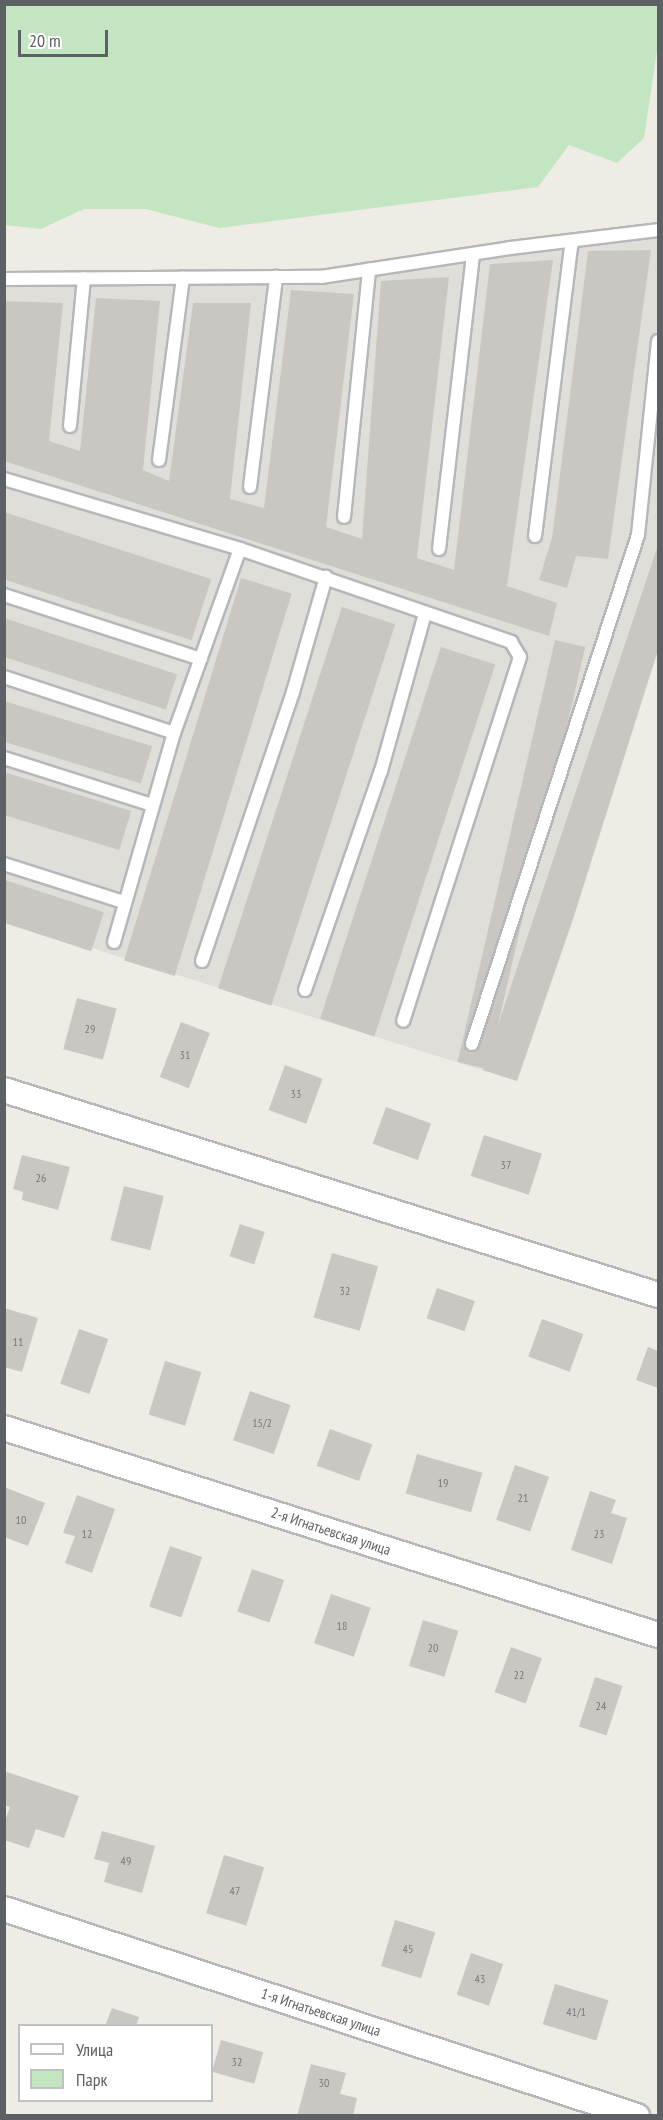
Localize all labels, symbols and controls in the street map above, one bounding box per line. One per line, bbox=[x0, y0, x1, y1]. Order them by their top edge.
scale bar bbox=[21, 18, 111, 56]
text: 20 m bbox=[29, 29, 61, 52]
house number: 29 bbox=[85, 1022, 95, 1036]
house number: 31 bbox=[180, 1048, 190, 1062]
house number: 33 bbox=[291, 1087, 301, 1101]
house number: 37 bbox=[501, 1158, 511, 1172]
house number: 26 bbox=[36, 1171, 46, 1185]
house number: 32 bbox=[340, 1284, 350, 1298]
house number: 11 bbox=[13, 1335, 23, 1349]
house number: 15/2 bbox=[252, 1416, 272, 1430]
house number: 19 bbox=[438, 1476, 448, 1490]
house number: 21 bbox=[518, 1491, 528, 1505]
street label: 2-я Игнатьевская улица bbox=[269, 1503, 393, 1559]
house number: 10 bbox=[16, 1513, 26, 1527]
house number: 12 bbox=[82, 1527, 92, 1541]
house number: 23 bbox=[594, 1527, 604, 1541]
house number: 18 bbox=[337, 1619, 347, 1633]
house number: 20 bbox=[428, 1641, 438, 1655]
house number: 22 bbox=[514, 1668, 524, 1682]
house number: 24 bbox=[596, 1699, 606, 1713]
house number: 49 bbox=[121, 1854, 131, 1868]
house number: 47 bbox=[230, 1884, 240, 1898]
house number: 45 bbox=[403, 1942, 413, 1956]
house number: 43 bbox=[475, 1972, 485, 1986]
street label: 1-я Игнатьевская улица bbox=[259, 1984, 383, 2040]
house number: 41/1 bbox=[566, 2005, 586, 2019]
legend bbox=[18, 2024, 213, 2102]
text: Улица bbox=[76, 2038, 113, 2061]
house number: 32 bbox=[232, 2055, 242, 2069]
text: Парк bbox=[76, 2068, 107, 2091]
house number: 30 bbox=[319, 2076, 329, 2090]

